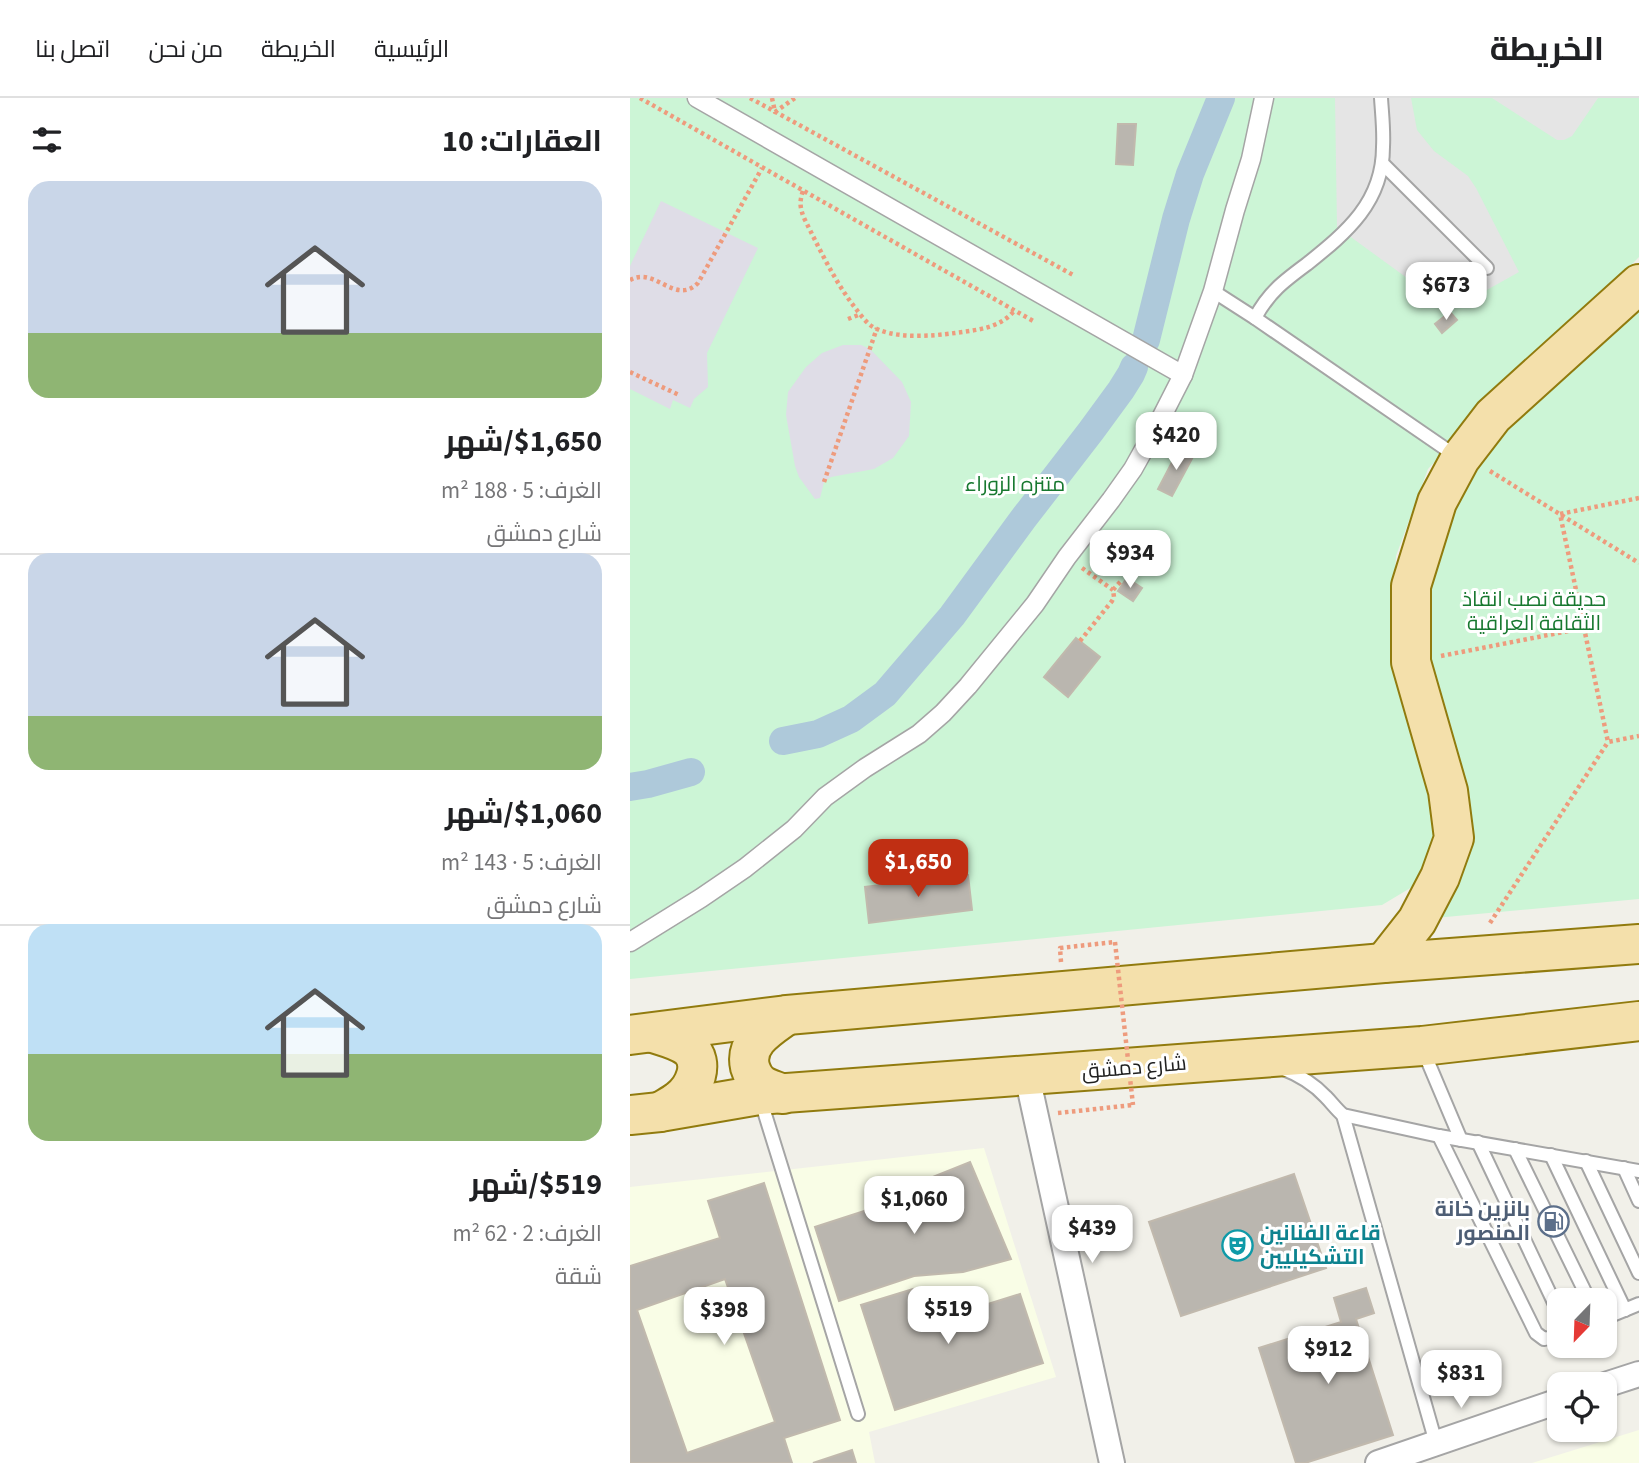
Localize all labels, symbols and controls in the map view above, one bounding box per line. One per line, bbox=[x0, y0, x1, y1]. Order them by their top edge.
text: الخريطة bbox=[1490, 26, 1604, 73]
text: اتصل بنا bbox=[35, 32, 110, 67]
text: من نحن bbox=[148, 32, 223, 67]
text: الخريطة bbox=[261, 32, 336, 67]
text: الرئيسية bbox=[374, 32, 449, 67]
text: العقارات: 10 bbox=[442, 120, 602, 163]
icon: filters bbox=[28, 121, 66, 159]
icon: home bbox=[252, 227, 378, 353]
pin: $673 bbox=[1405, 262, 1487, 322]
text: $673 bbox=[1422, 268, 1470, 301]
pin: $420 bbox=[1135, 412, 1217, 472]
text: $420 bbox=[1152, 418, 1200, 451]
text: $1,650/شهر bbox=[445, 420, 602, 463]
park label: متنزه الزوراء bbox=[965, 469, 1065, 499]
text: الغرف: 5 · 188 m² bbox=[441, 474, 602, 507]
text: شارع دمشق bbox=[487, 517, 602, 550]
pin: $934 bbox=[1089, 531, 1171, 590]
text: $934 bbox=[1106, 536, 1154, 569]
park label: حديقة نصب انقاذ الثقافة العراقية bbox=[1462, 584, 1606, 638]
icon: home bbox=[252, 599, 378, 725]
text: $1,060/شهر bbox=[445, 792, 602, 835]
pin: $1,650 bbox=[861, 840, 975, 899]
text: $1,650 bbox=[884, 845, 952, 878]
text: الغرف: 5 · 143 m² bbox=[441, 846, 602, 879]
text: شارع دمشق bbox=[487, 889, 602, 922]
icon: home bbox=[252, 970, 378, 1096]
street label: شارع دمشق bbox=[1080, 1047, 1188, 1087]
text: $519/شهر bbox=[470, 1163, 602, 1206]
pin: $1,060 bbox=[857, 1176, 971, 1236]
text: $1,060 bbox=[880, 1182, 948, 1215]
place label: بانزين خانة المنصور bbox=[1435, 1194, 1530, 1248]
fuel station icon: بانزين خانة المنصور bbox=[1536, 1204, 1570, 1238]
pin: $439 bbox=[1051, 1206, 1133, 1265]
text: $439 bbox=[1068, 1211, 1116, 1244]
text: الغرف: 2 · 62 m² bbox=[452, 1217, 602, 1250]
place label: قاعة الفنانين التشكيليين bbox=[1260, 1218, 1381, 1272]
theatre icon: قاعة الفنانين التشكيليين bbox=[1220, 1228, 1254, 1262]
text: شقة bbox=[555, 1260, 602, 1293]
pin: $519 bbox=[907, 1286, 989, 1346]
pin: $398 bbox=[683, 1288, 765, 1347]
north arrow bbox=[1547, 1288, 1617, 1358]
map controls bbox=[1547, 1288, 1617, 1442]
text: $519 bbox=[924, 1292, 972, 1325]
text: $398 bbox=[700, 1293, 748, 1326]
pin: $912 bbox=[1287, 1326, 1369, 1386]
text: $912 bbox=[1304, 1332, 1352, 1365]
pin: $831 bbox=[1420, 1350, 1502, 1410]
text: $831 bbox=[1437, 1356, 1485, 1389]
button: locate bbox=[1547, 1372, 1617, 1442]

